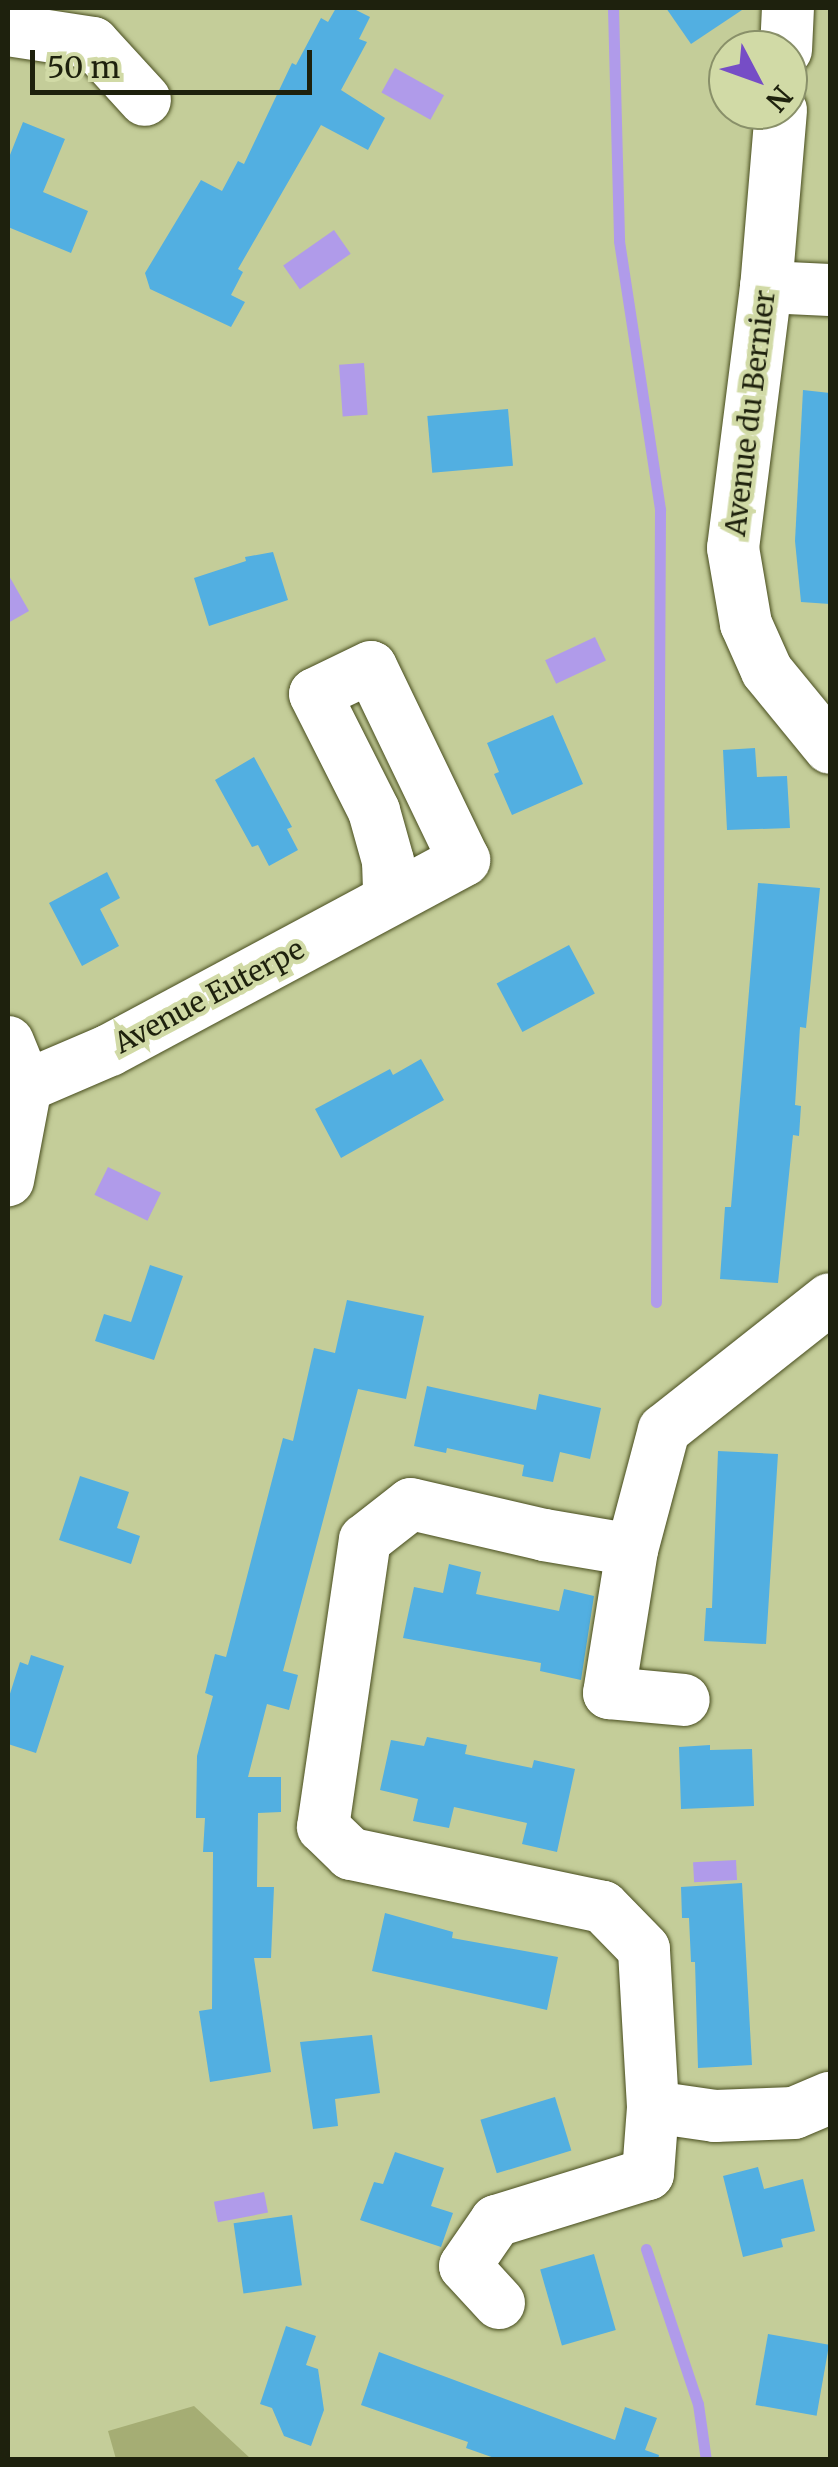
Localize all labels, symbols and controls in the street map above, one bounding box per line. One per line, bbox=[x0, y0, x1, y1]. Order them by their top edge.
scale bar bbox=[35, 30, 318, 92]
north arrow bbox=[708, 30, 808, 130]
text: 50 m bbox=[47, 48, 120, 86]
text: N bbox=[758, 78, 800, 119]
street label: Avenue du Bernier bbox=[718, 288, 782, 538]
street label: Avenue Euterpe bbox=[108, 932, 310, 1060]

